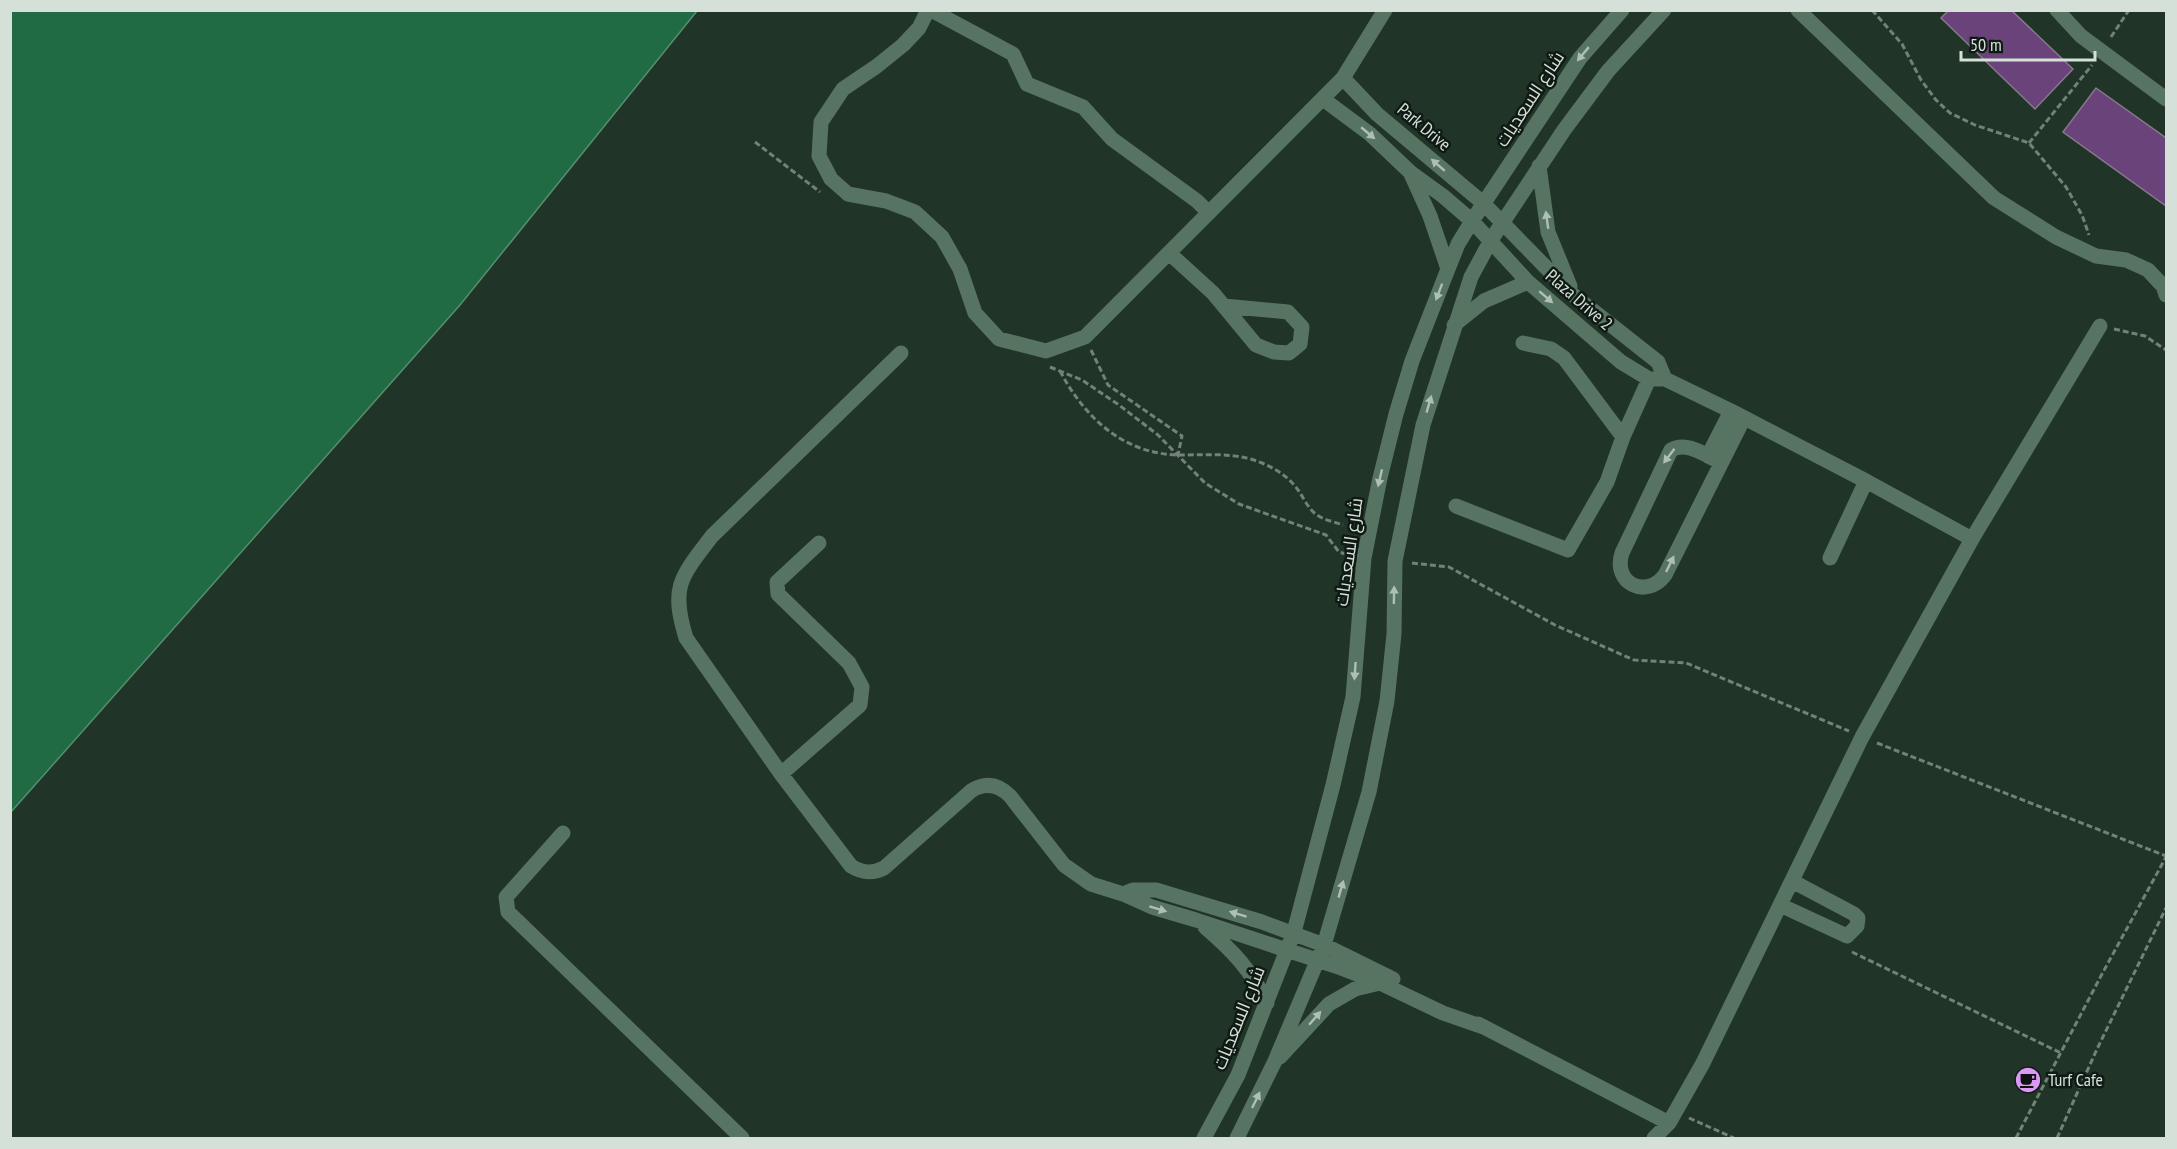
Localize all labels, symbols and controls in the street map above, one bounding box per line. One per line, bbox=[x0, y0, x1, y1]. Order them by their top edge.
scale bar bbox=[1961, 24, 2094, 62]
text: 50 m bbox=[1970, 33, 2002, 56]
one-way arrow bbox=[1577, 46, 1590, 62]
street label: شارع السعديات bbox=[1490, 47, 1570, 151]
street label: Park Drive bbox=[1393, 98, 1456, 156]
one-way arrow bbox=[1360, 126, 1375, 139]
one-way arrow bbox=[1431, 159, 1446, 172]
one-way arrow bbox=[1542, 211, 1551, 230]
street label: Plaza Drive 2 bbox=[1541, 264, 1618, 335]
one-way arrow bbox=[1434, 283, 1443, 301]
one-way arrow bbox=[1538, 290, 1553, 303]
one-way arrow bbox=[1425, 395, 1434, 413]
one-way arrow bbox=[1663, 448, 1676, 464]
one-way arrow bbox=[1375, 468, 1385, 487]
street label: شارع السعديات bbox=[1330, 496, 1368, 608]
one-way arrow bbox=[1666, 556, 1675, 573]
one-way arrow bbox=[1389, 586, 1399, 605]
one-way arrow bbox=[1350, 661, 1360, 680]
one-way arrow bbox=[1337, 880, 1346, 898]
one-way arrow bbox=[1149, 905, 1167, 914]
one-way arrow bbox=[1229, 909, 1247, 919]
street label: شارع السعديات bbox=[1207, 963, 1271, 1073]
one-way arrow bbox=[1309, 1010, 1322, 1026]
cafe icon: Turf Cafe bbox=[2013, 1065, 2043, 1095]
place label: Turf Cafe bbox=[2048, 1068, 2103, 1091]
one-way arrow bbox=[1251, 1091, 1261, 1108]

